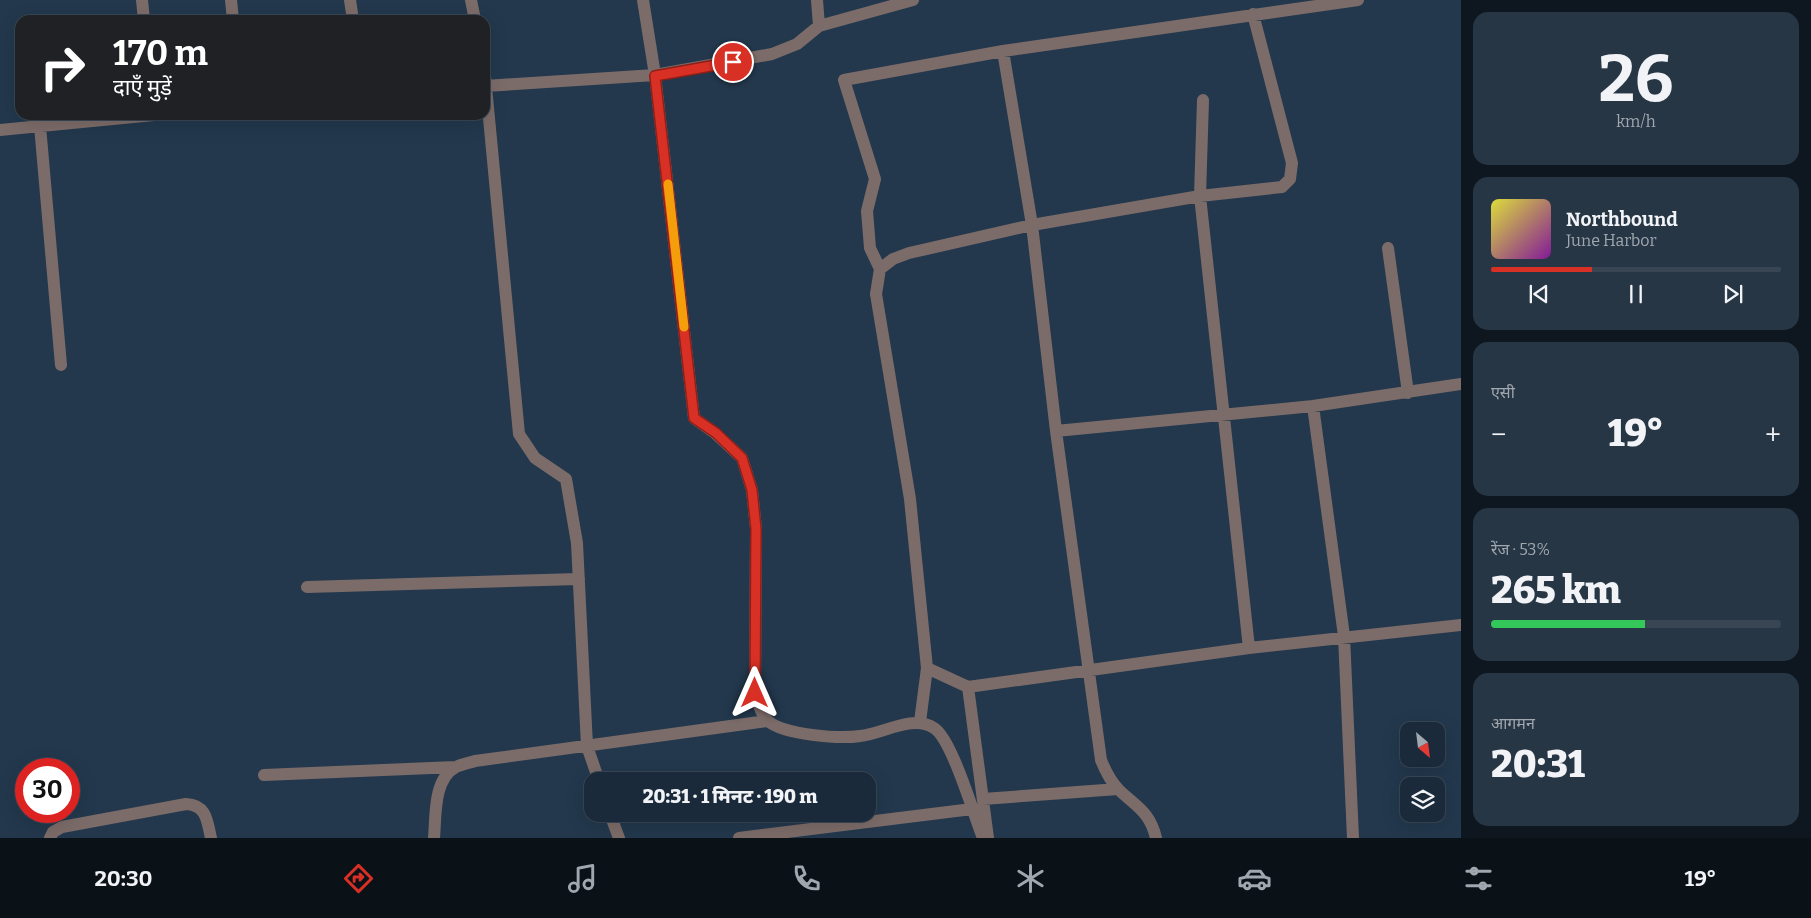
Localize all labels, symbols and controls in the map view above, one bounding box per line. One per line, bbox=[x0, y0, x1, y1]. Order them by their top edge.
text: 170 m bbox=[113, 32, 208, 74]
icon: right bbox=[30, 35, 95, 100]
text: 26 bbox=[1598, 40, 1674, 118]
pin bbox=[712, 41, 754, 83]
icon: arrive bbox=[719, 48, 747, 76]
text: दाएँ मुड़ें bbox=[113, 74, 172, 101]
text: km/h bbox=[1616, 112, 1656, 131]
text: Northbound bbox=[1566, 208, 1678, 231]
text: June Harbor bbox=[1566, 231, 1657, 250]
icon: previous bbox=[1525, 280, 1553, 308]
icon: pause bbox=[1622, 280, 1650, 308]
icon: next bbox=[1719, 280, 1747, 308]
text: एसी bbox=[1491, 383, 1515, 402]
text: 19° bbox=[1608, 410, 1664, 456]
text: − bbox=[1491, 418, 1506, 451]
text: + bbox=[1765, 418, 1781, 451]
text: रेंज · 53% bbox=[1491, 540, 1550, 559]
text: 265 km bbox=[1491, 567, 1621, 613]
position arrow bbox=[728, 666, 780, 718]
text: आगमन bbox=[1491, 714, 1535, 733]
north arrow bbox=[1400, 722, 1445, 768]
map controls bbox=[1400, 722, 1445, 822]
text: 20:31 bbox=[1491, 741, 1585, 787]
speed limit sign: 30 bbox=[15, 758, 80, 823]
button: layers bbox=[1400, 777, 1445, 822]
text: 20:31 · 1 मिनट · 190 m bbox=[643, 785, 817, 808]
icon: directions bbox=[341, 861, 376, 896]
icon: music bbox=[565, 861, 600, 896]
icon: phone bbox=[789, 861, 824, 896]
icon: climate bbox=[1013, 861, 1048, 896]
icon: car bbox=[1237, 861, 1272, 896]
icon: filters bbox=[1461, 861, 1496, 896]
text: 20:30 bbox=[94, 865, 153, 892]
text: 19° bbox=[1684, 865, 1716, 892]

